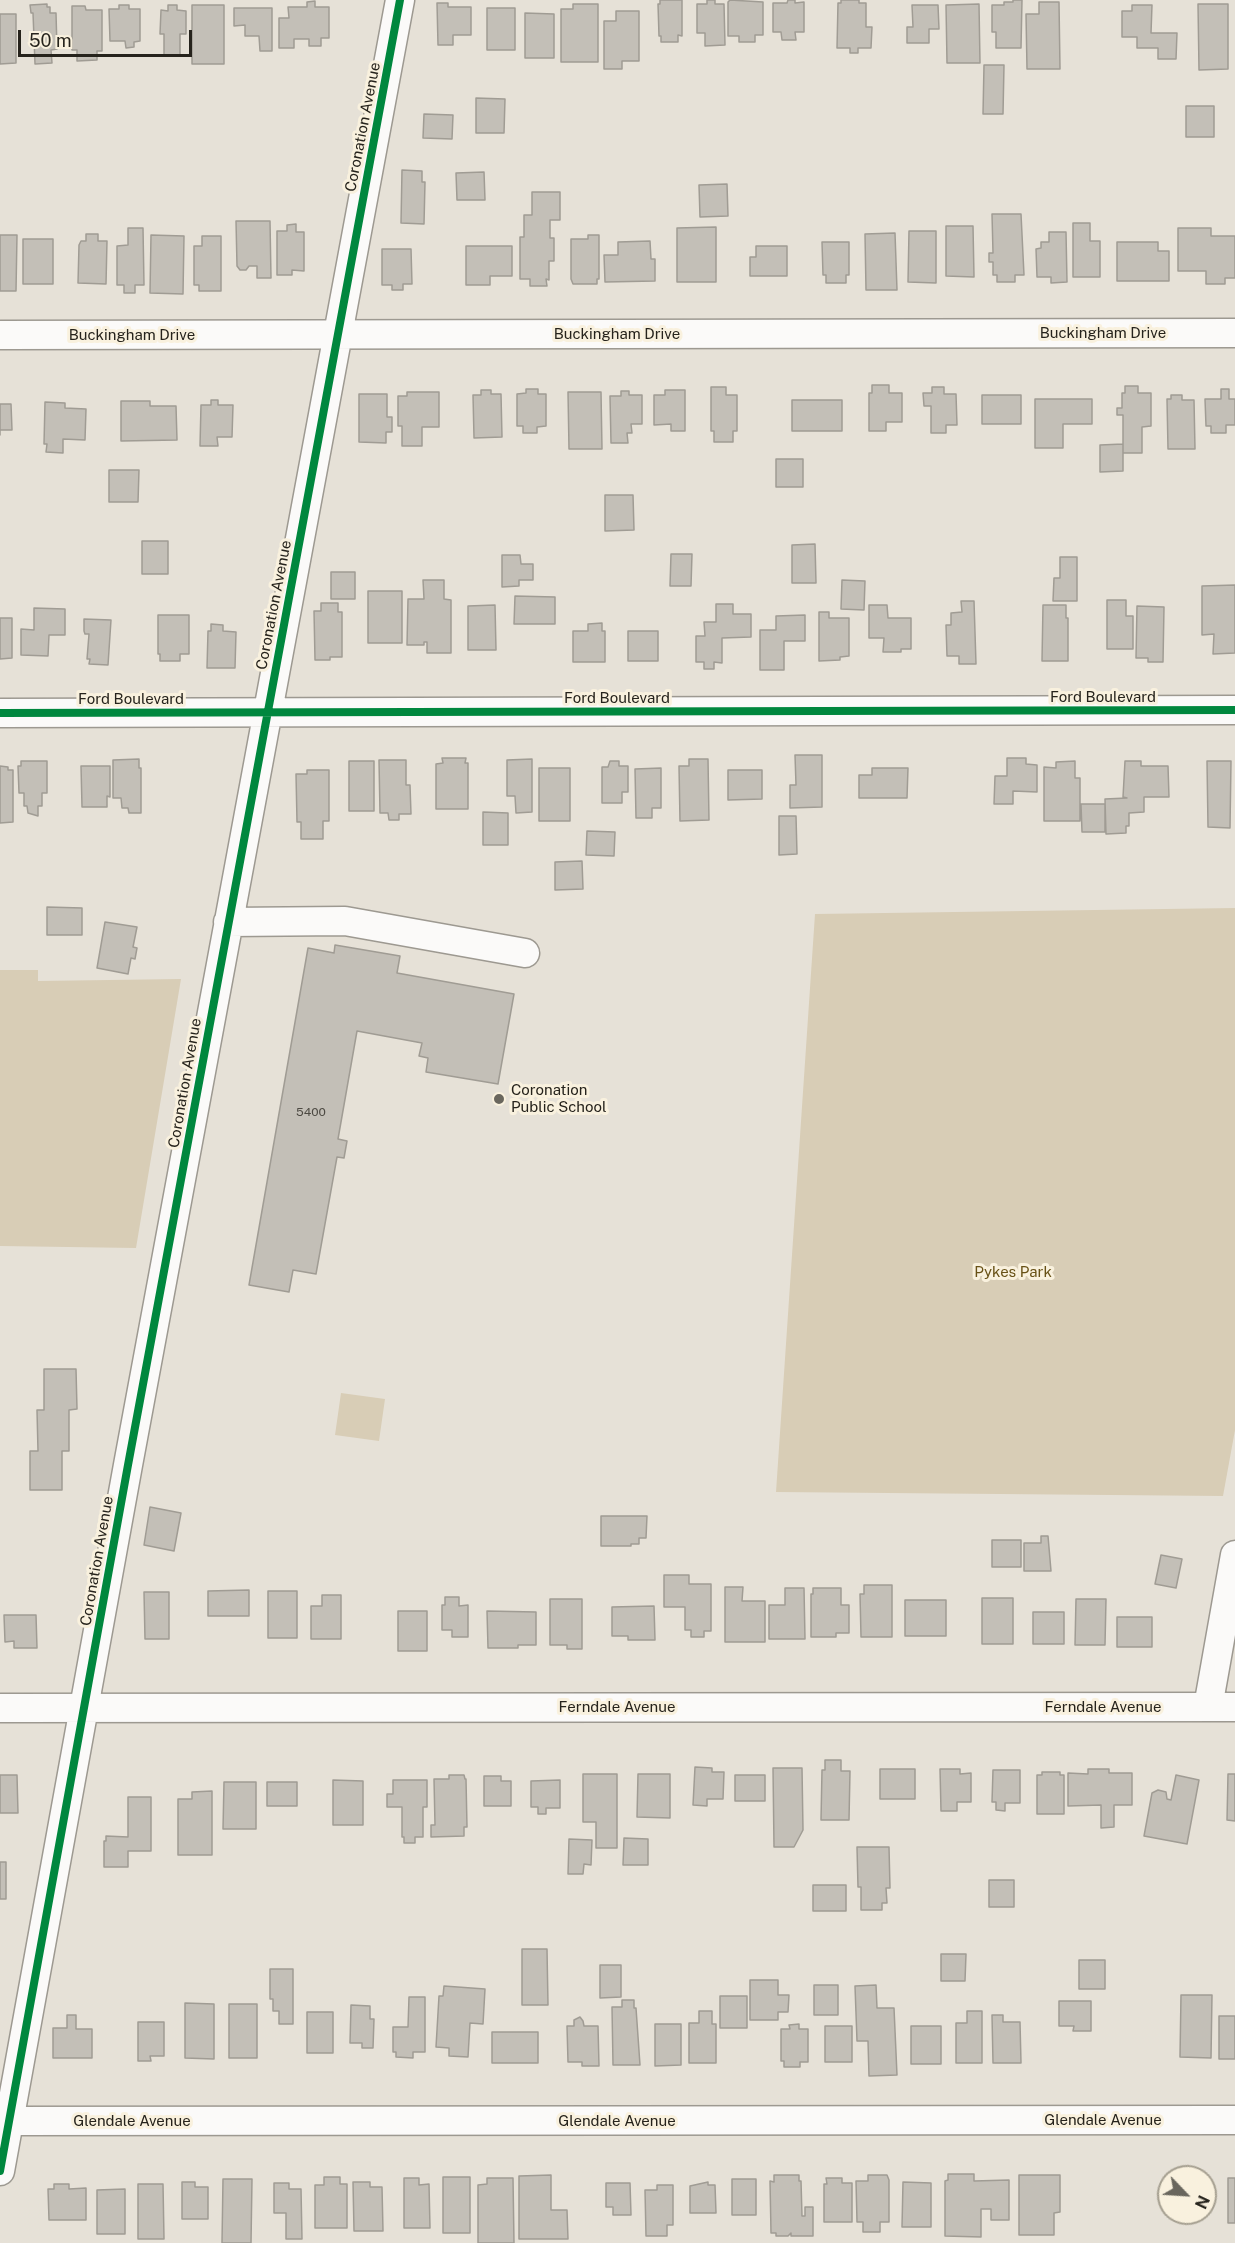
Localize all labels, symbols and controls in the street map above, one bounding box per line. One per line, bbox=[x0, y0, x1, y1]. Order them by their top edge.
scale bar bbox=[21, 18, 195, 56]
text: 50 m bbox=[29, 30, 72, 51]
street label: Coronation Avenue bbox=[342, 61, 384, 193]
street label: Buckingham Drive bbox=[1040, 324, 1166, 342]
street label: Buckingham Drive bbox=[554, 325, 680, 343]
street label: Buckingham Drive bbox=[69, 326, 195, 344]
street label: Coronation Avenue bbox=[253, 539, 295, 671]
street label: Ford Boulevard bbox=[1050, 688, 1156, 706]
street label: Ford Boulevard bbox=[564, 689, 670, 707]
street label: Ford Boulevard bbox=[78, 690, 184, 708]
street label: Coronation Avenue bbox=[165, 1017, 205, 1149]
place label: Coronation Public School bbox=[511, 1081, 606, 1116]
marker: Coronation Public School bbox=[492, 1092, 506, 1106]
house number: 5400 bbox=[296, 1105, 326, 1119]
park label: Pykes Park bbox=[974, 1263, 1052, 1281]
street label: Coronation Avenue bbox=[77, 1495, 117, 1627]
street label: Ferndale Avenue bbox=[559, 1698, 675, 1716]
street label: Ferndale Avenue bbox=[1045, 1698, 1161, 1716]
street label: Glendale Avenue bbox=[1044, 2111, 1162, 2129]
street label: Glendale Avenue bbox=[73, 2112, 191, 2130]
street label: Glendale Avenue bbox=[558, 2112, 676, 2130]
north arrow bbox=[1157, 2165, 1217, 2225]
text: N bbox=[1191, 2192, 1213, 2212]

